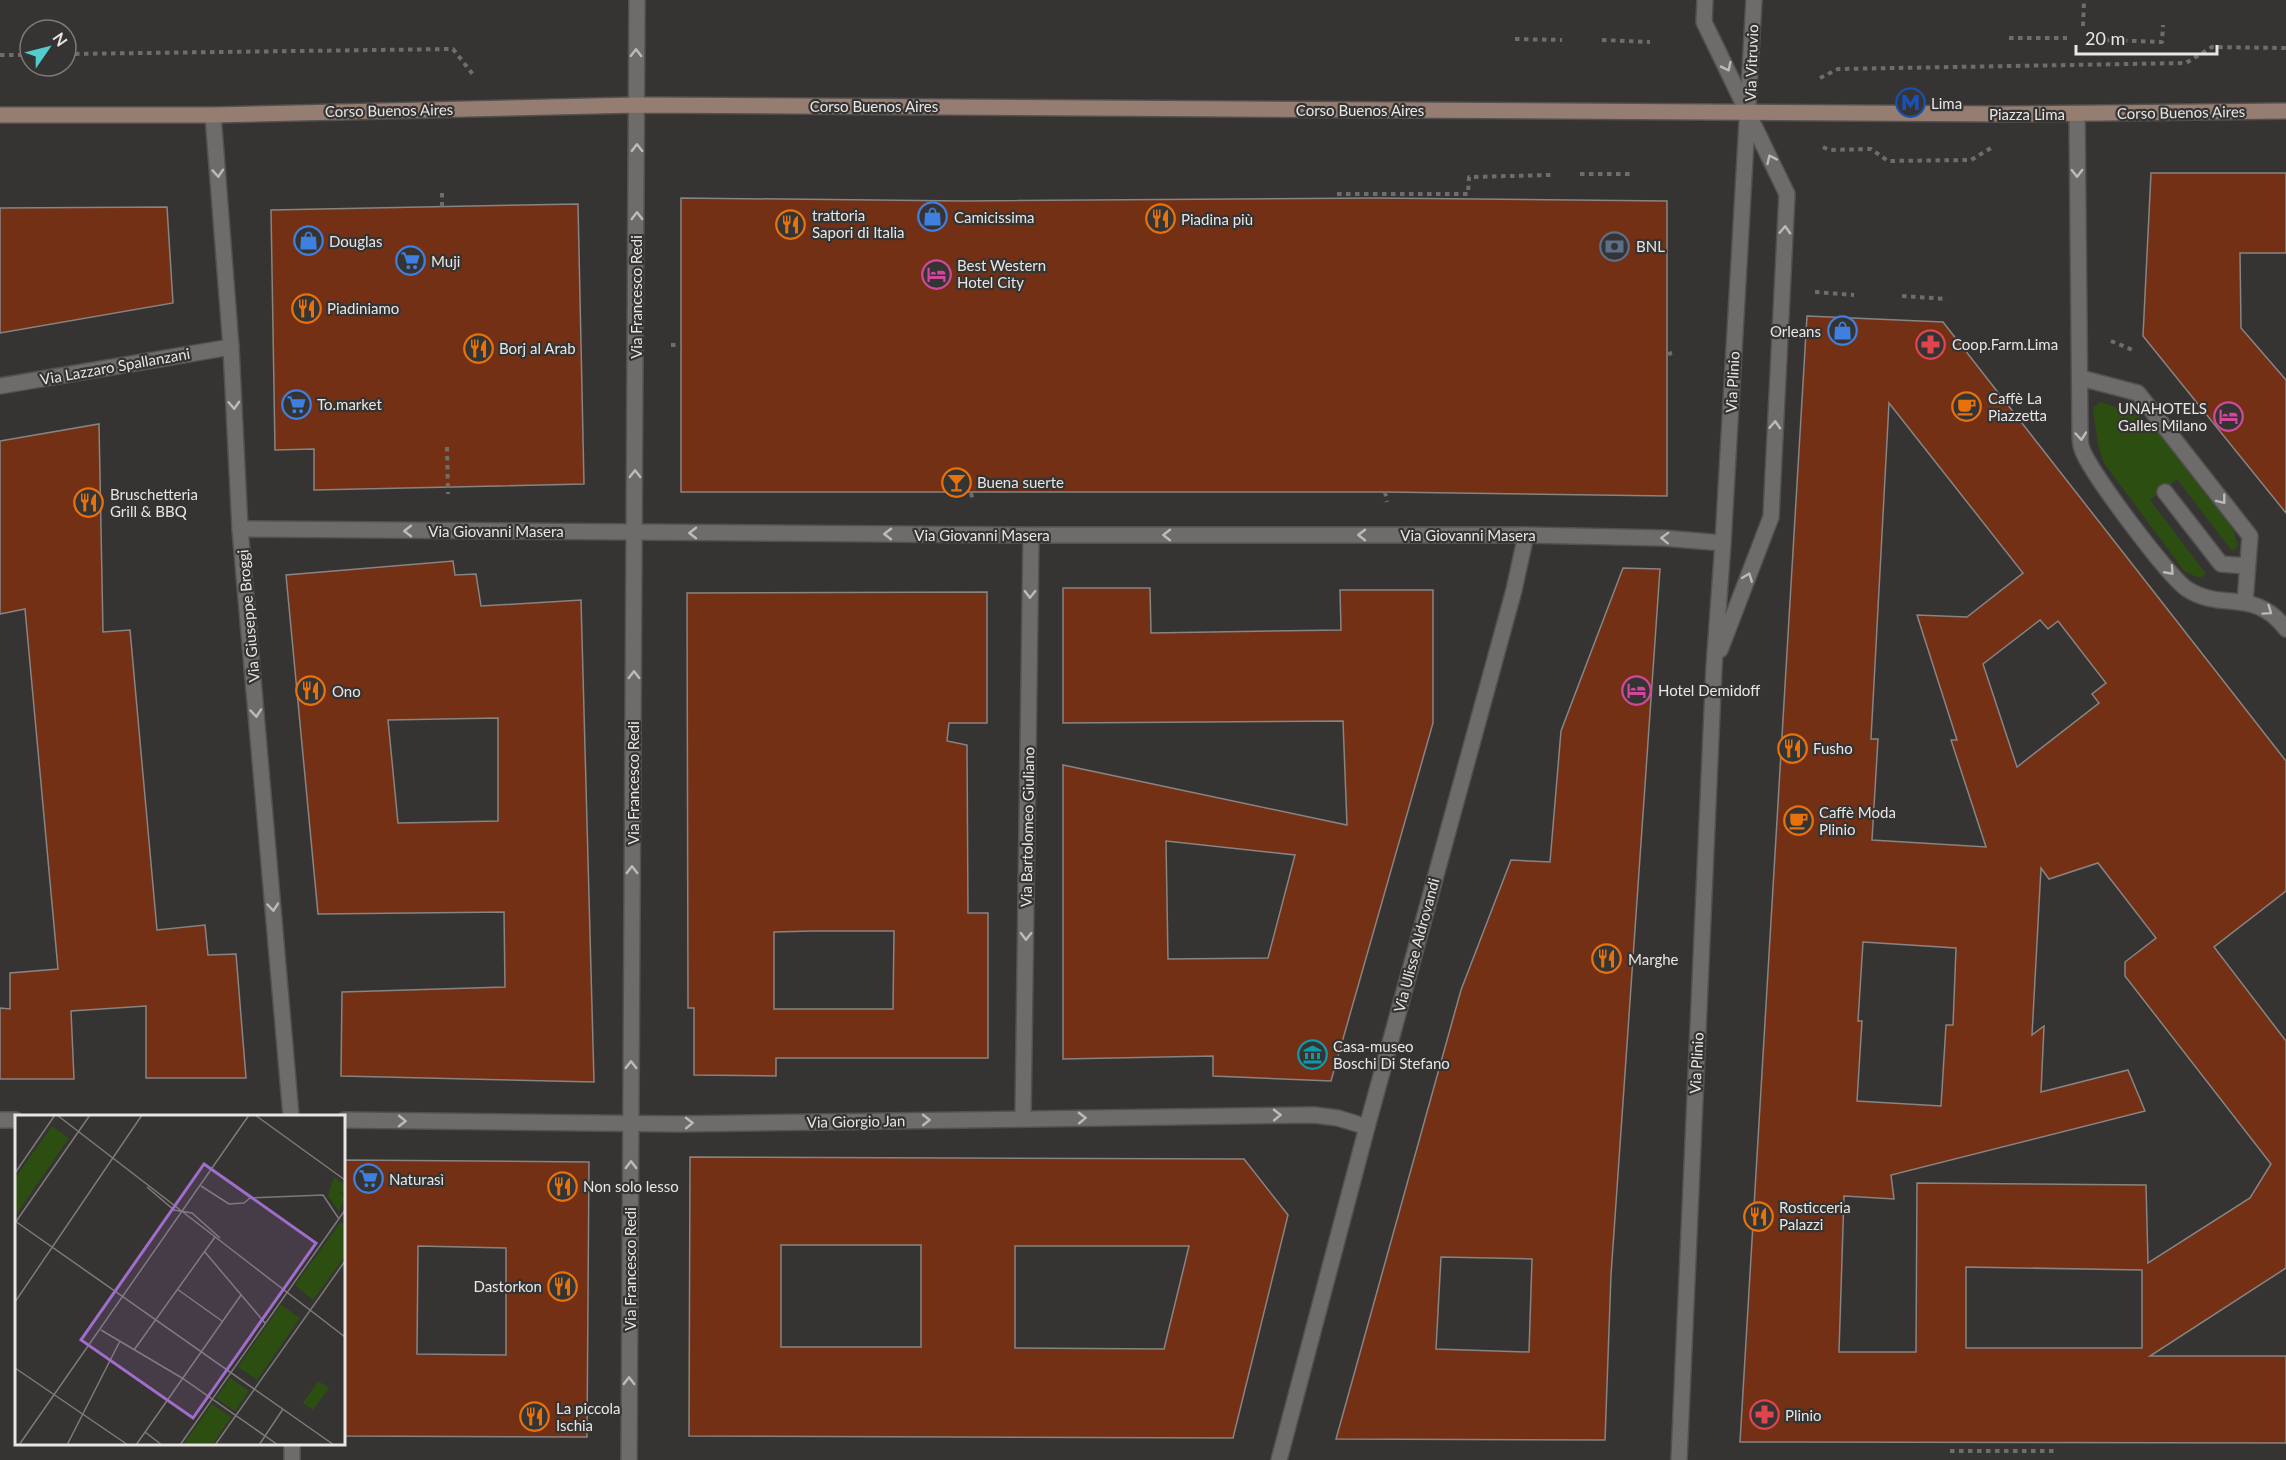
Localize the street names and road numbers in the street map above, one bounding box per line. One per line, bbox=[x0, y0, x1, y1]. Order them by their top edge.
street label: Via Vitruvio bbox=[1741, 24, 1761, 102]
street label: Corso Buenos Aires bbox=[810, 97, 938, 115]
street label: Corso Buenos Aires bbox=[325, 100, 453, 120]
street label: Corso Buenos Aires bbox=[1296, 101, 1424, 119]
street label: Corso Buenos Aires bbox=[2117, 102, 2245, 122]
street label: Piazza Lima bbox=[1989, 105, 2065, 123]
street label: Via Francesco Redi bbox=[627, 235, 645, 359]
street label: Via Lazzaro Spallanzani bbox=[39, 344, 191, 388]
street label: Via Plinio bbox=[1721, 351, 1743, 413]
street label: Via Giovanni Masera bbox=[428, 522, 564, 540]
street label: Via Giovanni Masera bbox=[914, 526, 1050, 544]
street label: Via Giovanni Masera bbox=[1400, 526, 1536, 544]
street label: Via Giuseppe Broggi bbox=[233, 549, 263, 683]
street label: Via Francesco Redi bbox=[624, 721, 642, 845]
street label: Via Bartolomeo Giuliano bbox=[1017, 747, 1037, 907]
street label: Via Ulisse Aldrovandi bbox=[1389, 876, 1443, 1014]
street label: Via Plinio bbox=[1685, 1032, 1707, 1094]
street label: Via Giorgio Jan bbox=[807, 1111, 905, 1131]
street label: Via Francesco Redi bbox=[621, 1207, 639, 1331]

